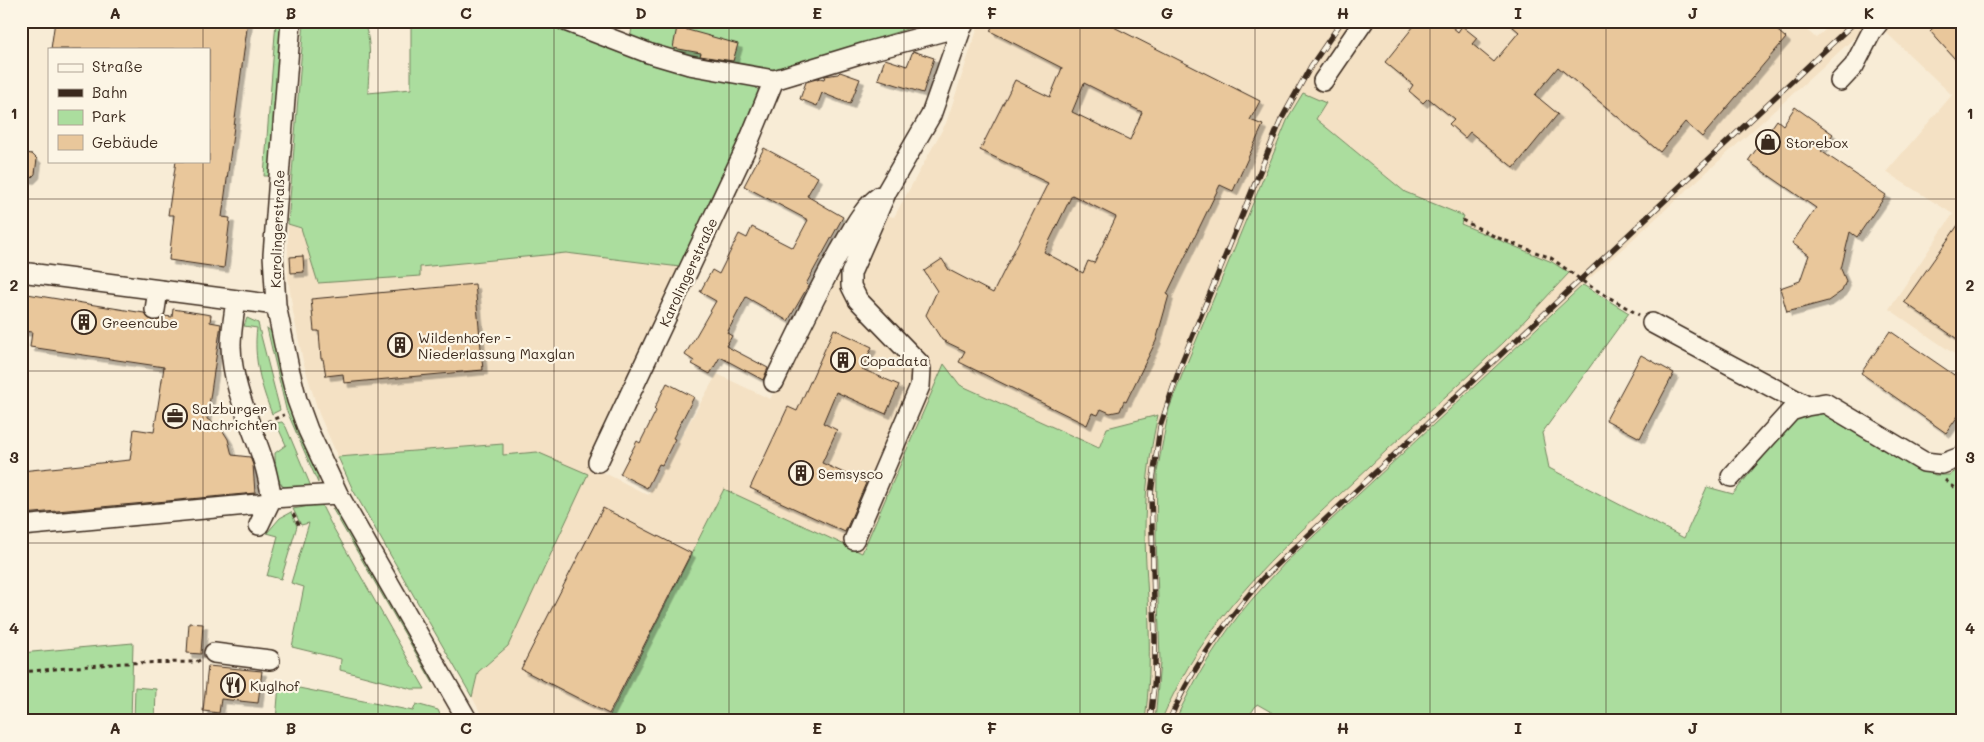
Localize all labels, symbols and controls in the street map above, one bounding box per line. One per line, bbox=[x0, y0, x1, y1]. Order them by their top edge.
text: A bbox=[109, 2, 121, 23]
text: B bbox=[286, 2, 296, 23]
text: C bbox=[460, 2, 472, 23]
text: D bbox=[635, 2, 647, 23]
text: E bbox=[812, 2, 822, 23]
text: F bbox=[987, 2, 997, 23]
text: G bbox=[1161, 2, 1173, 23]
text: H bbox=[1337, 2, 1349, 23]
text: I bbox=[1514, 2, 1522, 23]
text: J bbox=[1688, 2, 1698, 23]
text: K bbox=[1864, 2, 1874, 23]
legend bbox=[48, 48, 210, 162]
text: Straße bbox=[92, 56, 143, 76]
text: Bahn bbox=[92, 82, 127, 102]
text: 1 bbox=[10, 102, 18, 123]
text: 1 bbox=[1966, 102, 1974, 123]
text: Park bbox=[92, 106, 126, 126]
shop icon: Storebox bbox=[1755, 129, 1781, 155]
text: Gebäude bbox=[92, 132, 158, 152]
place label: Storebox bbox=[1786, 133, 1848, 152]
street label: Karolingerstraße bbox=[265, 170, 289, 288]
street label: Karolingerstraße bbox=[654, 214, 722, 330]
text: 2 bbox=[10, 274, 19, 295]
text: 2 bbox=[1966, 274, 1975, 295]
building icon: Greencube bbox=[71, 309, 97, 335]
place label: Greencube bbox=[102, 313, 178, 332]
place label: Wildenhofer - Niederlassung Maxglan bbox=[418, 328, 575, 363]
building icon: Wildenhofer - Niederlassung Maxglan bbox=[387, 332, 413, 358]
building icon: Copadata bbox=[830, 347, 856, 373]
place label: Copadata bbox=[860, 351, 928, 370]
place label: Salzburger Nachrichten bbox=[192, 399, 277, 434]
office icon: Salzburger Nachrichten bbox=[162, 403, 188, 429]
text: 3 bbox=[9, 446, 19, 467]
text: 3 bbox=[1965, 446, 1975, 467]
building icon: Semsysco bbox=[788, 460, 814, 486]
place label: Semsysco bbox=[818, 464, 883, 483]
text: 4 bbox=[9, 617, 19, 638]
text: 4 bbox=[1965, 617, 1975, 638]
restaurant icon: Kuglhof bbox=[220, 672, 246, 698]
place label: Kuglhof bbox=[250, 676, 300, 695]
text: A bbox=[109, 717, 121, 738]
text: B bbox=[286, 717, 296, 738]
text: C bbox=[460, 717, 472, 738]
text: D bbox=[635, 717, 647, 738]
text: E bbox=[812, 717, 822, 738]
text: F bbox=[987, 717, 997, 738]
text: G bbox=[1161, 717, 1173, 738]
text: H bbox=[1337, 717, 1349, 738]
text: I bbox=[1514, 717, 1522, 738]
text: J bbox=[1688, 717, 1698, 738]
text: K bbox=[1864, 717, 1874, 738]

